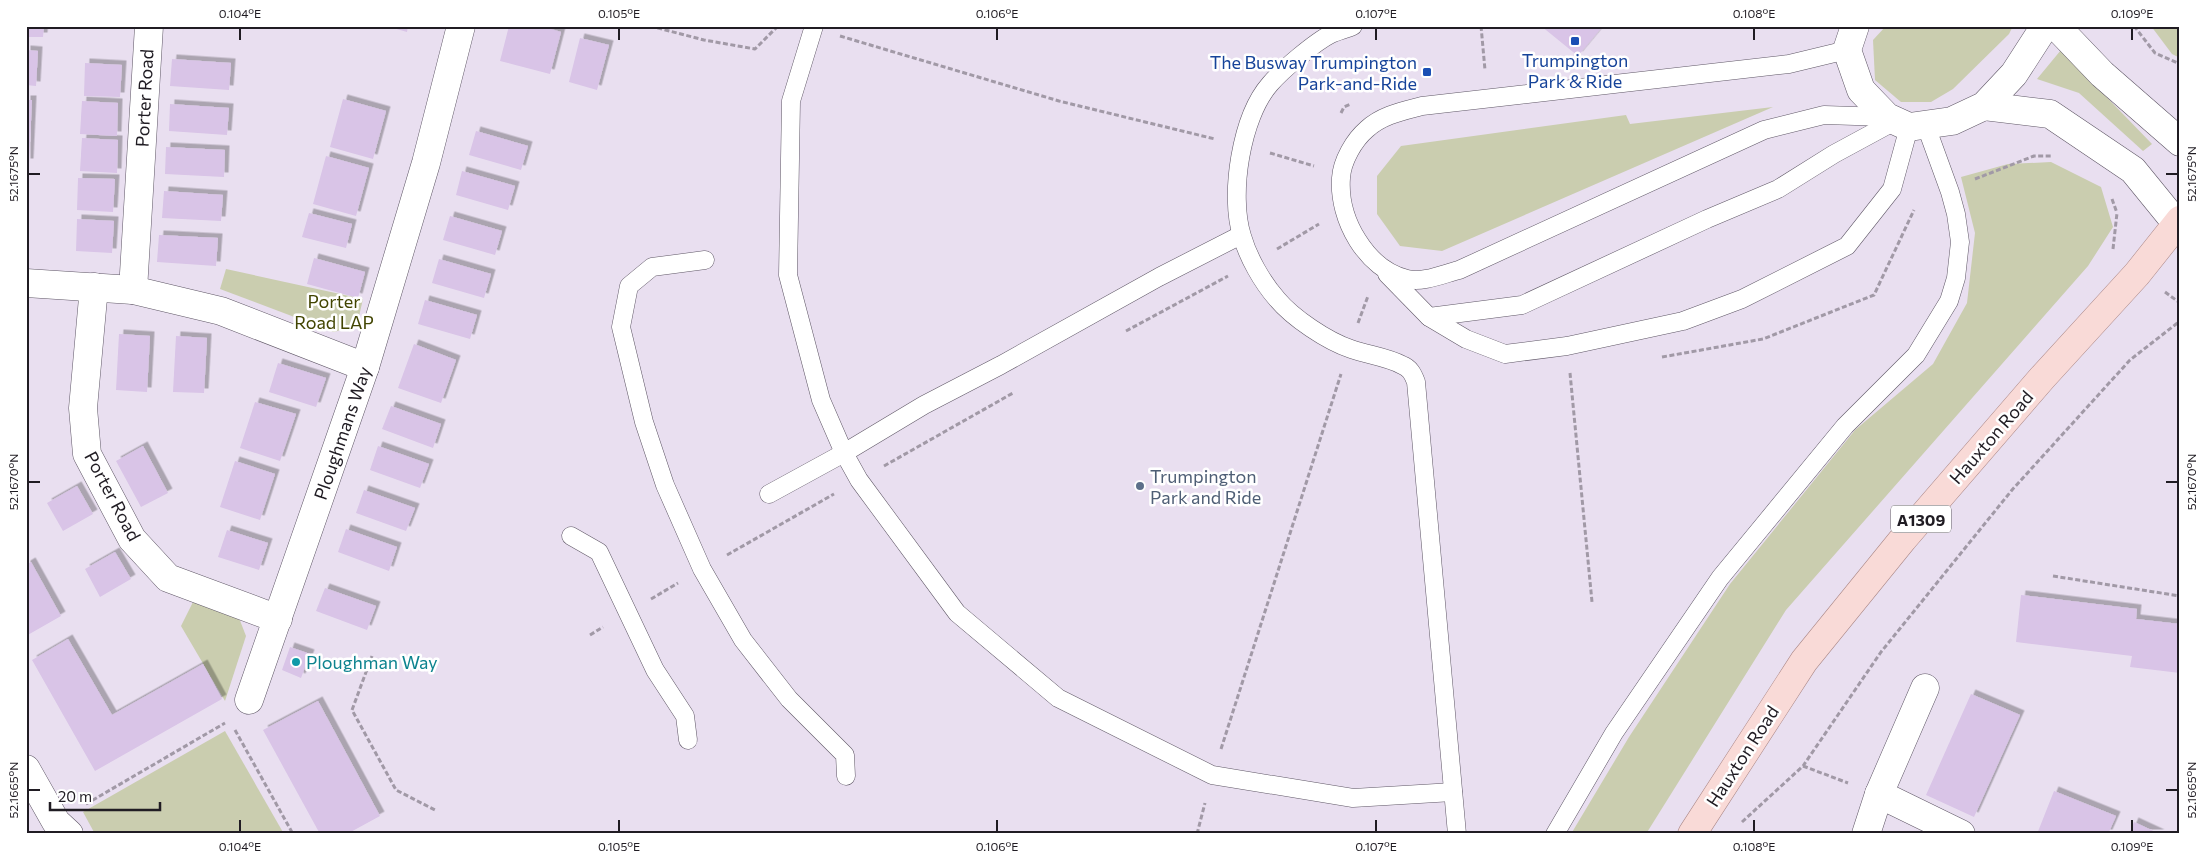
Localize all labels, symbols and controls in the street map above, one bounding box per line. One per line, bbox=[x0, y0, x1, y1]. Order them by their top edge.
text: 0.104°E bbox=[219, 6, 261, 20]
text: 0.105°E bbox=[598, 6, 640, 20]
text: 0.106°E bbox=[976, 6, 1018, 20]
text: 0.107°E bbox=[1355, 6, 1397, 20]
text: 0.108°E bbox=[1733, 6, 1775, 20]
text: 0.109°E bbox=[2111, 6, 2153, 20]
marker: Trumpington Park & Ride bbox=[1569, 35, 1581, 47]
street label: Porter Road bbox=[130, 48, 158, 148]
place label: Trumpington Park & Ride bbox=[1522, 49, 1628, 92]
place label: The Busway Trumpington Park-and-Ride bbox=[1210, 51, 1417, 94]
marker: The Busway Trumpington Park-and-Ride bbox=[1421, 66, 1433, 78]
text: 52.1675°N bbox=[6, 146, 20, 202]
text: 52.1675°N bbox=[2184, 146, 2198, 202]
park label: Porter Road LAP bbox=[294, 290, 374, 333]
street label: Ploughmans Way bbox=[309, 363, 375, 503]
street label: Hauxton Road bbox=[1945, 386, 2037, 488]
street label: Porter Road bbox=[80, 447, 146, 545]
text: 52.1670°N bbox=[6, 454, 20, 510]
text: 52.1670°N bbox=[2184, 454, 2198, 510]
place label: Trumpington Park and Ride bbox=[1150, 465, 1261, 508]
marker: Trumpington Park and Ride bbox=[1134, 480, 1146, 492]
road number: A1309 bbox=[1891, 506, 1951, 532]
place label: Ploughman Way bbox=[306, 651, 438, 673]
marker: Ploughman Way bbox=[290, 656, 302, 668]
street label: Hauxton Road bbox=[1701, 701, 1783, 811]
text: 52.1665°N bbox=[6, 762, 20, 818]
text: 52.1665°N bbox=[2184, 762, 2198, 818]
scale bar bbox=[50, 780, 160, 812]
text: 20 m bbox=[58, 787, 92, 805]
text: 0.104°E bbox=[219, 839, 261, 853]
text: 0.105°E bbox=[598, 839, 640, 853]
text: 0.106°E bbox=[976, 839, 1018, 853]
text: 0.107°E bbox=[1355, 839, 1397, 853]
text: 0.108°E bbox=[1733, 839, 1775, 853]
text: 0.109°E bbox=[2111, 839, 2153, 853]

